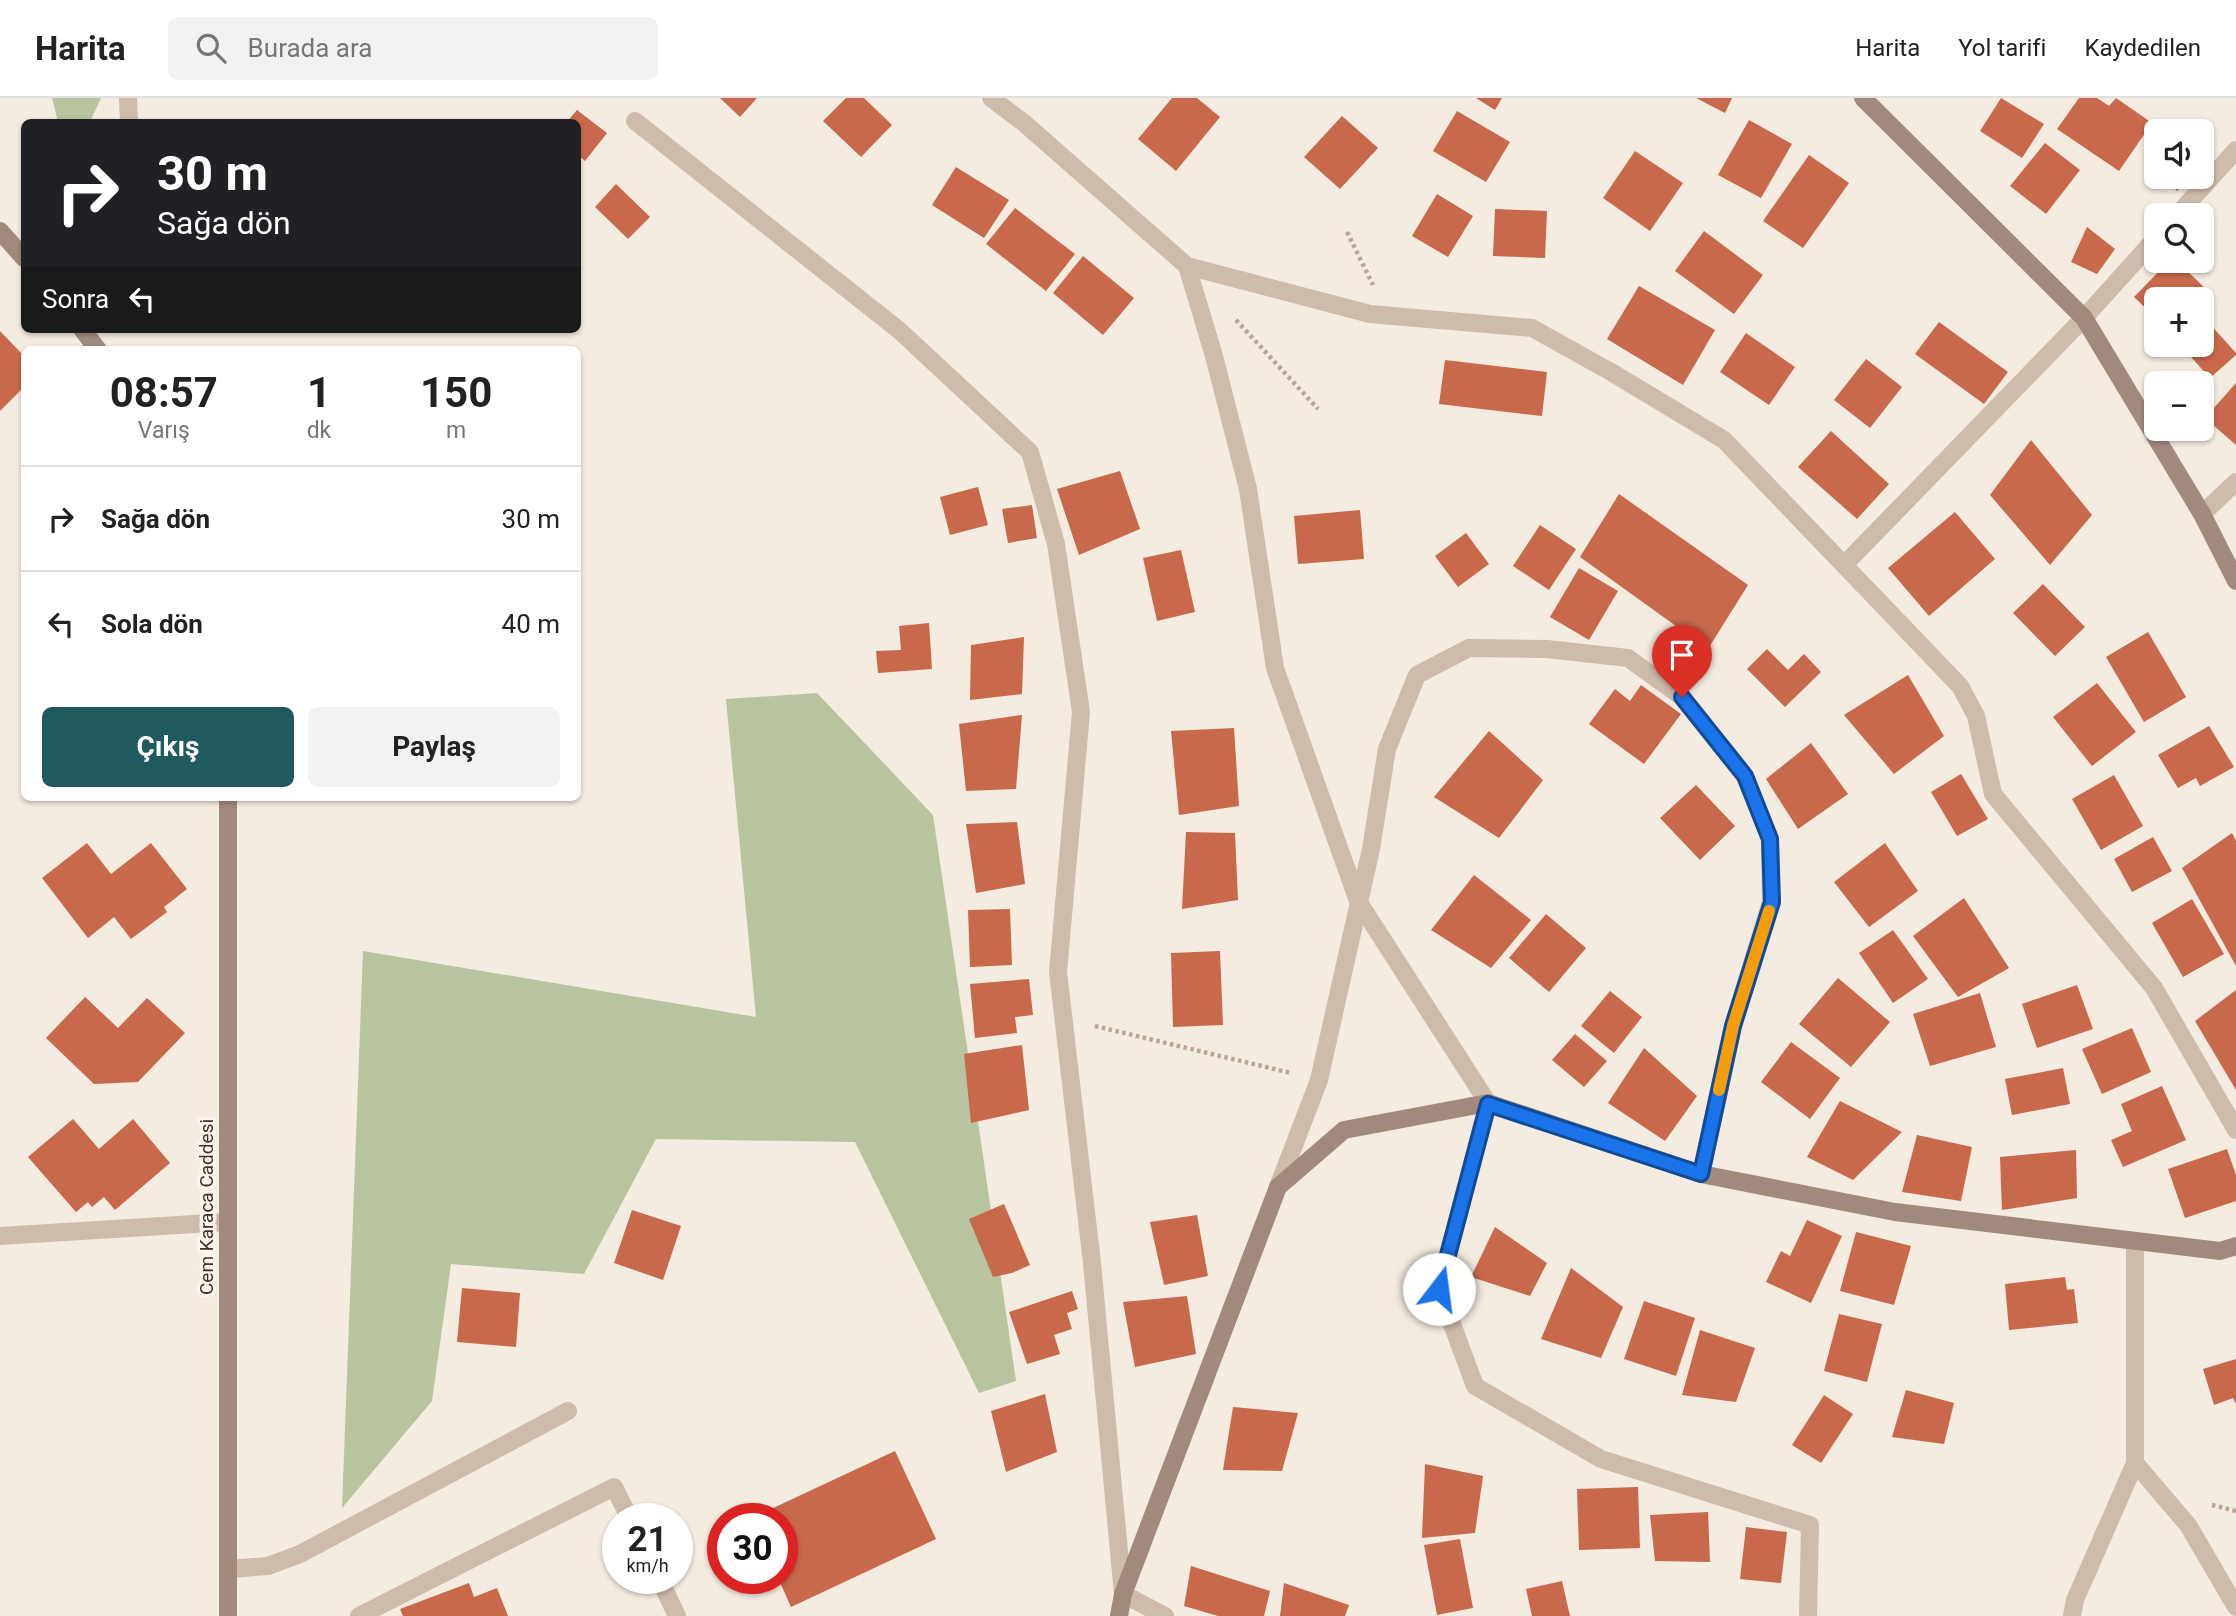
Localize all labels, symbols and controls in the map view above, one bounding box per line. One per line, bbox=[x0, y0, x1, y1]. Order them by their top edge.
search box bbox=[168, 17, 658, 80]
text: Harita bbox=[35, 29, 126, 68]
icon: search bbox=[192, 29, 230, 67]
text: Burada ara bbox=[248, 33, 372, 63]
text: Harita bbox=[1855, 34, 1920, 62]
text: Yol tarifi bbox=[1958, 34, 2046, 62]
text: Kaydedilen bbox=[2084, 34, 2201, 62]
map controls bbox=[2144, 119, 2214, 441]
button: sound bbox=[2144, 119, 2214, 189]
text: 30 m bbox=[157, 145, 268, 202]
icon: right bbox=[42, 147, 133, 238]
button: search bbox=[2144, 203, 2214, 273]
text: Sağa dön bbox=[157, 204, 291, 242]
icon: left bbox=[123, 280, 161, 318]
text: Sonra bbox=[42, 284, 109, 314]
button: + bbox=[2144, 287, 2214, 357]
text: 08:57 bbox=[110, 368, 218, 417]
text: 1 bbox=[307, 368, 331, 417]
text: 150 bbox=[420, 368, 492, 417]
button: − bbox=[2144, 371, 2214, 441]
text: Varış bbox=[138, 417, 190, 444]
text: dk bbox=[307, 417, 331, 444]
text: m bbox=[446, 417, 466, 444]
icon: right bbox=[42, 500, 80, 538]
text: Sağa dön bbox=[101, 504, 210, 534]
text: 30 m bbox=[502, 504, 560, 534]
icon: left bbox=[42, 605, 80, 643]
text: Sola dön bbox=[101, 609, 203, 639]
text: 40 m bbox=[502, 609, 560, 639]
pin bbox=[1652, 625, 1712, 697]
icon: arrive bbox=[1663, 636, 1701, 674]
button: Çıkış bbox=[42, 707, 294, 787]
button: Paylaş bbox=[308, 707, 560, 787]
street label: Cem Karaca Caddesi bbox=[195, 1119, 218, 1295]
position arrow bbox=[1402, 1252, 1476, 1326]
speed limit sign: 30 bbox=[707, 1503, 798, 1594]
text: 21 bbox=[627, 1519, 668, 1560]
text: km/h bbox=[626, 1555, 669, 1576]

